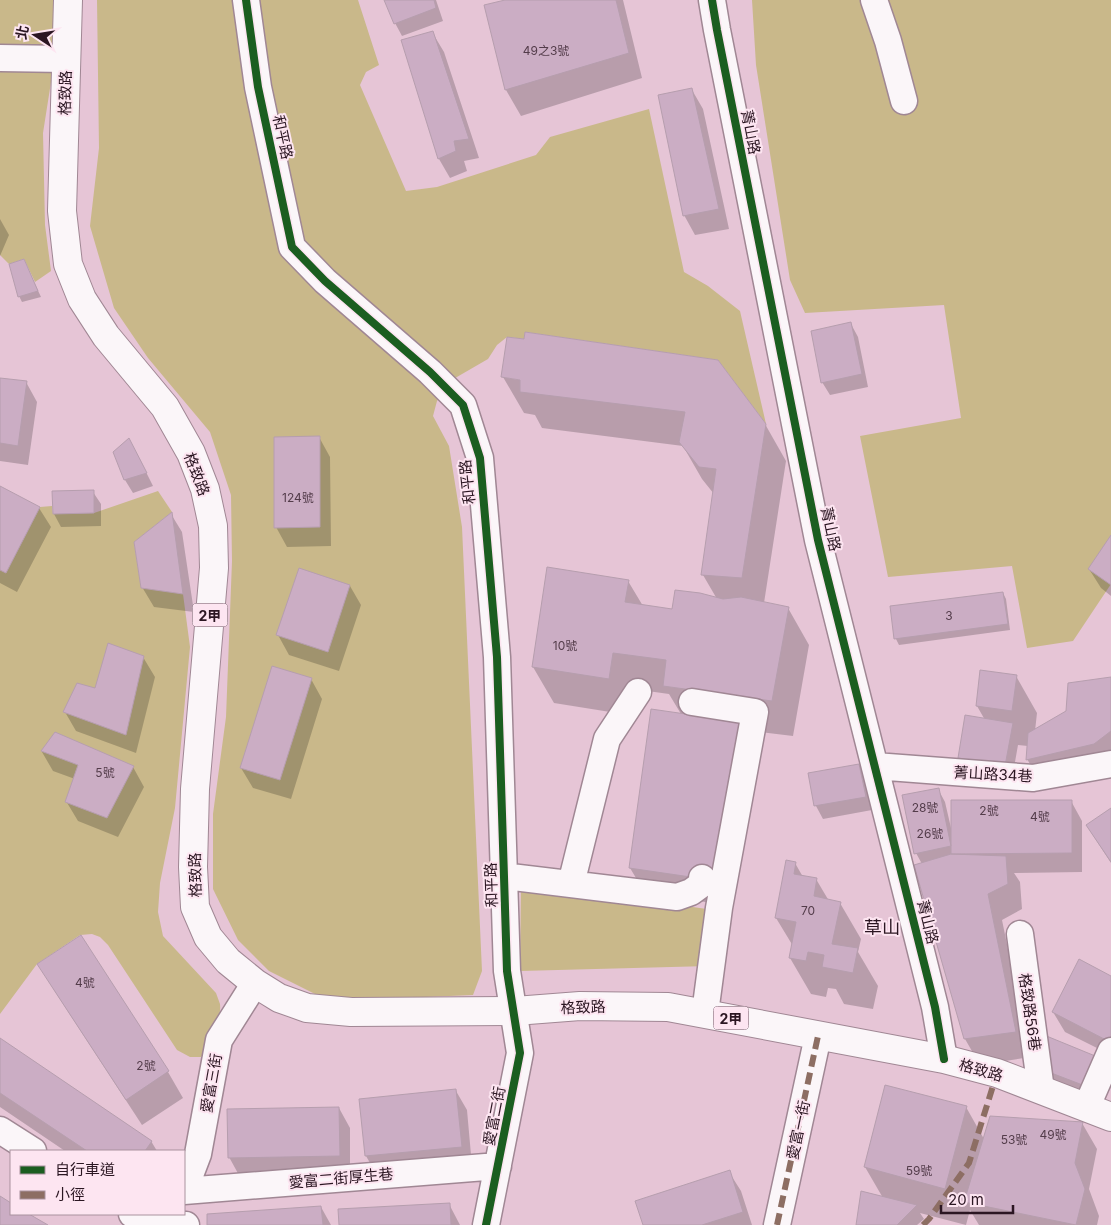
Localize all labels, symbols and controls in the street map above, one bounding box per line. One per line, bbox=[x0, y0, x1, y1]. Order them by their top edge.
north arrow bbox=[10, 10, 60, 60]
text: 北 bbox=[12, 24, 32, 41]
house number: 49之3號 bbox=[523, 43, 569, 58]
street label: 格致路 bbox=[55, 70, 75, 116]
street label: 菁山路 bbox=[737, 108, 765, 156]
street label: 和平路 bbox=[269, 113, 297, 161]
street label: 格致路 bbox=[180, 450, 214, 498]
street label: 和平路 bbox=[455, 459, 479, 505]
house number: 124號 bbox=[282, 490, 314, 505]
street label: 菁山路 bbox=[817, 505, 845, 553]
road number: 2甲 bbox=[192, 604, 228, 626]
house number: 3 bbox=[945, 608, 953, 623]
house number: 10號 bbox=[553, 638, 577, 653]
street label: 菁山路34巷 bbox=[953, 762, 1033, 786]
house number: 5號 bbox=[95, 765, 115, 780]
house number: 28號 bbox=[912, 800, 938, 815]
house number: 2號 bbox=[979, 803, 999, 818]
house number: 4號 bbox=[1030, 809, 1050, 824]
house number: 26號 bbox=[917, 826, 943, 841]
street label: 格致路 bbox=[185, 852, 205, 898]
street label: 和平路 bbox=[481, 862, 501, 908]
street label: 菁山路 bbox=[913, 898, 943, 946]
house number: 70 bbox=[801, 903, 815, 918]
district label: 草山 bbox=[864, 917, 900, 938]
street label: 格致路56巷 bbox=[1015, 972, 1045, 1052]
house number: 4號 bbox=[75, 975, 95, 990]
street label: 格致路 bbox=[560, 997, 606, 1017]
road number: 2甲 bbox=[714, 1006, 748, 1030]
street label: 愛富三街 bbox=[196, 1052, 226, 1114]
street label: 格致路 bbox=[957, 1055, 1005, 1085]
house number: 2號 bbox=[136, 1058, 156, 1073]
street label: 愛富二街 bbox=[479, 1085, 509, 1147]
street label: 愛富一街 bbox=[782, 1099, 814, 1161]
house number: 49號 bbox=[1039, 1127, 1067, 1142]
house number: 53號 bbox=[1001, 1132, 1027, 1147]
legend bbox=[10, 1150, 185, 1215]
text: 自行車道 bbox=[55, 1160, 115, 1179]
house number: 59號 bbox=[906, 1163, 932, 1178]
street label: 愛富二街厚生巷 bbox=[288, 1164, 394, 1192]
scale bar bbox=[941, 1182, 1014, 1214]
text: 小徑 bbox=[55, 1185, 85, 1204]
text: 20 m bbox=[948, 1190, 984, 1209]

